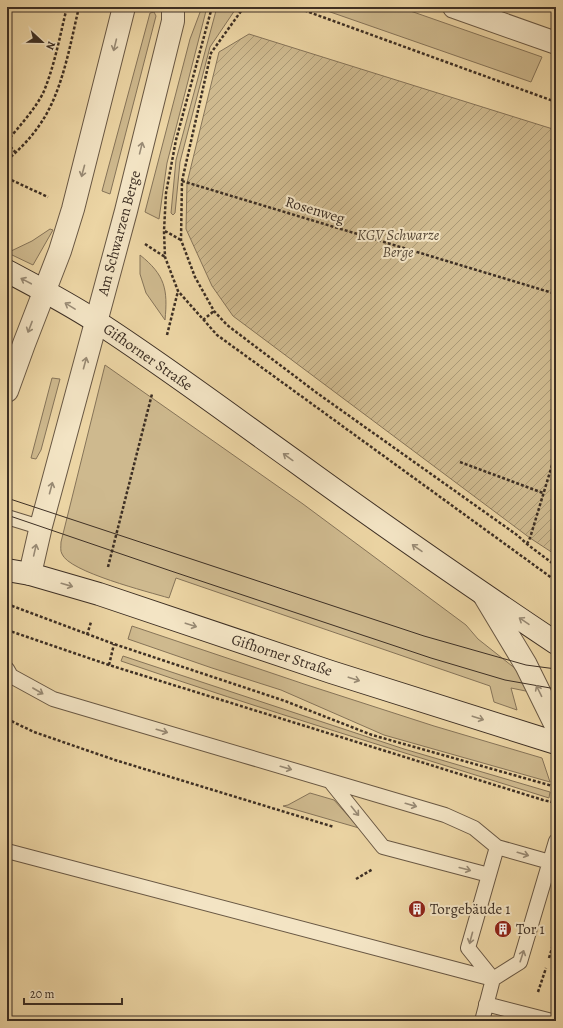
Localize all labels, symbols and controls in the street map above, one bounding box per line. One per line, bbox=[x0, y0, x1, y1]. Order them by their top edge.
north arrow bbox=[22, 22, 62, 62]
one-way arrow bbox=[110, 38, 118, 51]
text: N bbox=[42, 39, 59, 52]
one-way arrow bbox=[138, 142, 146, 155]
one-way arrow bbox=[79, 164, 86, 177]
street label: Am Schwarzen Berge bbox=[92, 168, 145, 299]
street label: Rosenweg bbox=[283, 191, 348, 229]
park label: KGV Schwarze Berge bbox=[357, 225, 440, 262]
one-way arrow bbox=[20, 277, 32, 284]
one-way arrow bbox=[64, 302, 76, 310]
street label: Gifhorner Straße bbox=[99, 319, 197, 395]
one-way arrow bbox=[26, 321, 34, 333]
one-way arrow bbox=[82, 357, 89, 370]
one-way arrow bbox=[283, 453, 294, 461]
one-way arrow bbox=[48, 482, 55, 495]
one-way arrow bbox=[32, 544, 40, 557]
one-way arrow bbox=[411, 544, 422, 552]
one-way arrow bbox=[60, 582, 73, 589]
one-way arrow bbox=[518, 617, 529, 626]
one-way arrow bbox=[184, 622, 197, 629]
street label: Gifhorner Straße bbox=[229, 629, 335, 681]
one-way arrow bbox=[347, 676, 360, 683]
one-way arrow bbox=[535, 685, 542, 697]
one-way arrow bbox=[32, 688, 44, 695]
one-way arrow bbox=[471, 715, 484, 722]
one-way arrow bbox=[155, 728, 168, 735]
one-way arrow bbox=[280, 765, 293, 772]
one-way arrow bbox=[404, 802, 417, 809]
one-way arrow bbox=[350, 806, 359, 817]
one-way arrow bbox=[517, 851, 530, 858]
one-way arrow bbox=[458, 866, 471, 873]
building icon: Torgebäude 1 bbox=[407, 899, 427, 919]
place label: Torgebäude 1 bbox=[430, 899, 510, 919]
building icon: Tor 1 bbox=[493, 919, 513, 939]
place label: Tor 1 bbox=[516, 919, 545, 939]
one-way arrow bbox=[467, 931, 474, 944]
one-way arrow bbox=[519, 949, 526, 962]
scale bar bbox=[24, 980, 122, 1006]
text: 20 m bbox=[30, 986, 54, 1002]

